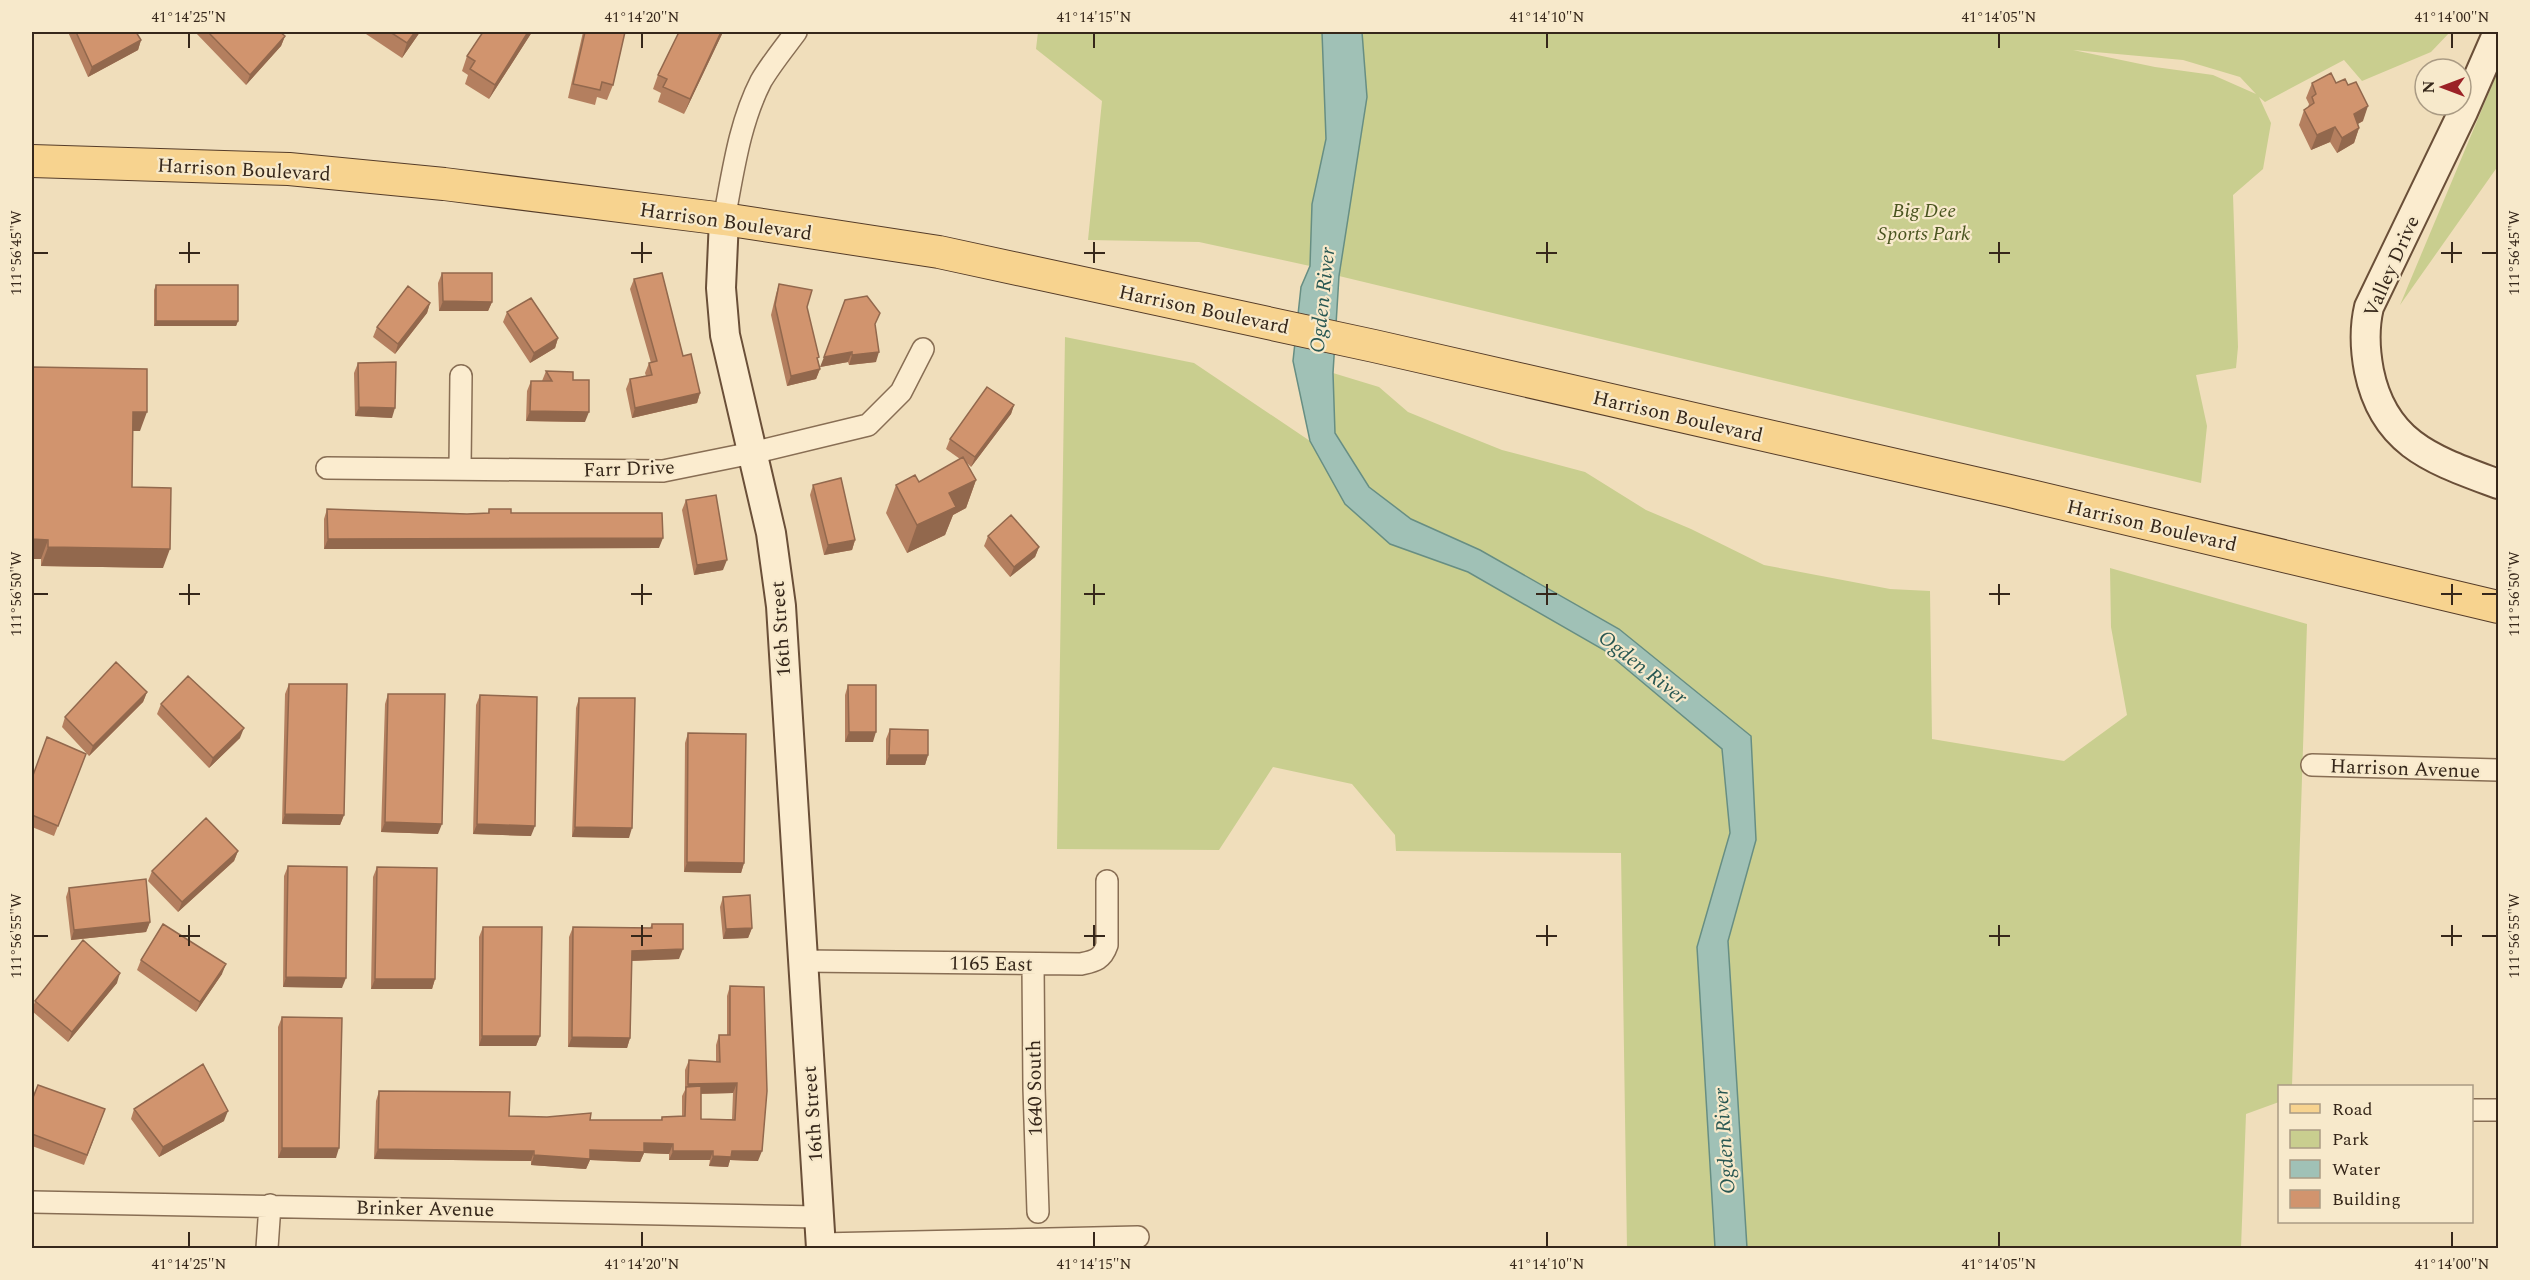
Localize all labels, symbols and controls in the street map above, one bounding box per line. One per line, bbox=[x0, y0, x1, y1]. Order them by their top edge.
text: 41°14'25"N bbox=[152, 6, 227, 29]
text: 41°14'20"N bbox=[605, 6, 680, 29]
text: 41°14'15"N bbox=[1057, 6, 1132, 29]
text: 41°14'10"N bbox=[1510, 6, 1585, 29]
text: 41°14'05"N bbox=[1962, 6, 2037, 29]
text: 41°14'00"N bbox=[2415, 6, 2490, 29]
north arrow bbox=[2413, 57, 2473, 117]
text: N bbox=[2417, 80, 2441, 94]
street label: Harrison Boulevard bbox=[156, 150, 331, 190]
street label: Harrison Boulevard bbox=[638, 195, 814, 249]
park label: Big Dee Sports Park bbox=[1878, 196, 1971, 249]
text: 111°56'45"W bbox=[5, 210, 28, 296]
text: 111°56'45"W bbox=[2503, 210, 2526, 296]
street label: Valley Drive bbox=[2356, 211, 2428, 322]
water label: Ogden River bbox=[1302, 245, 1345, 355]
street label: Harrison Boulevard bbox=[1116, 277, 1292, 343]
street label: Harrison Boulevard bbox=[1590, 383, 1766, 451]
street label: Farr Drive bbox=[583, 452, 675, 486]
street label: Harrison Boulevard bbox=[2064, 492, 2240, 560]
text: 111°56'50"W bbox=[5, 551, 28, 637]
text: 111°56'50"W bbox=[2503, 551, 2526, 637]
street label: 16th Street bbox=[763, 580, 799, 678]
water label: Ogden River bbox=[1591, 623, 1695, 714]
street label: Harrison Avenue bbox=[2329, 751, 2481, 787]
text: 111°56'55"W bbox=[5, 893, 28, 979]
text: 111°56'55"W bbox=[2503, 893, 2526, 979]
street label: 1165 East bbox=[949, 948, 1033, 980]
street label: 1640 South bbox=[1019, 1039, 1051, 1137]
street label: 16th Street bbox=[795, 1065, 831, 1163]
legend bbox=[2278, 1085, 2473, 1223]
water label: Ogden River bbox=[1705, 1086, 1745, 1195]
text: Road bbox=[2332, 1096, 2373, 1123]
text: Park bbox=[2332, 1126, 2369, 1153]
text: Water bbox=[2332, 1156, 2380, 1183]
text: Building bbox=[2332, 1186, 2401, 1213]
street label: Brinker Avenue bbox=[356, 1193, 494, 1225]
text: 41°14'25"N bbox=[152, 1253, 227, 1276]
text: 41°14'20"N bbox=[605, 1253, 680, 1276]
text: 41°14'15"N bbox=[1057, 1253, 1132, 1276]
text: 41°14'10"N bbox=[1510, 1253, 1585, 1276]
text: 41°14'05"N bbox=[1962, 1253, 2037, 1276]
text: 41°14'00"N bbox=[2415, 1253, 2490, 1276]

